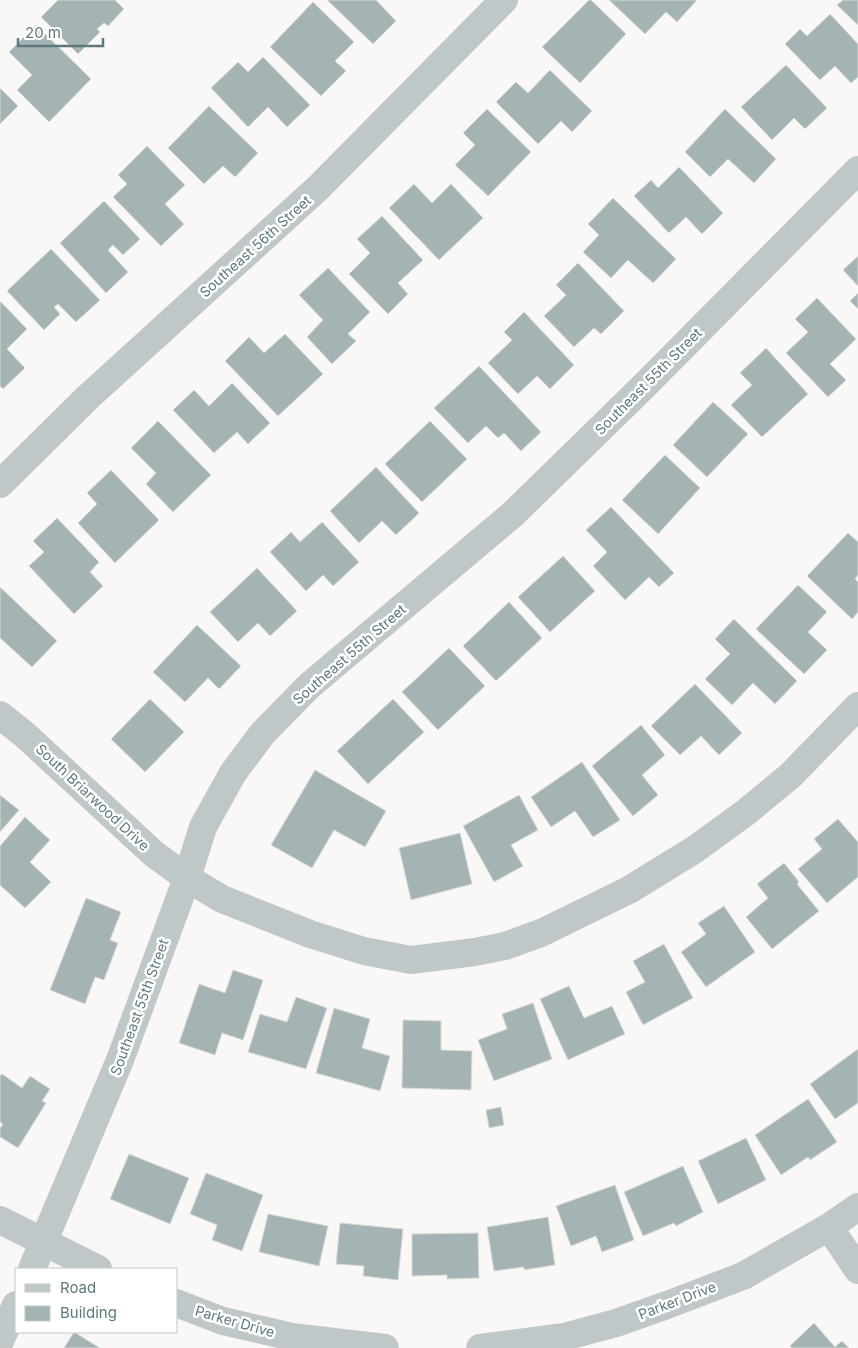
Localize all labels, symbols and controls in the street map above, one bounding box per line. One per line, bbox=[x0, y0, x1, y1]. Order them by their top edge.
scale bar bbox=[18, 15, 102, 47]
text: 20 m bbox=[25, 23, 61, 42]
street label: Southeast 56th Street bbox=[196, 191, 315, 301]
street label: Southeast 55th Street bbox=[591, 324, 705, 438]
street label: Southeast 55th Street bbox=[289, 600, 409, 708]
street label: South Briarwood Drive bbox=[33, 740, 153, 854]
street label: Southeast 55th Street bbox=[106, 936, 172, 1078]
legend bbox=[15, 1268, 178, 1333]
street label: Parker Drive bbox=[636, 1277, 718, 1323]
text: Road bbox=[60, 1278, 96, 1297]
street label: Parker Drive bbox=[193, 1302, 277, 1340]
text: Building bbox=[60, 1303, 117, 1322]

